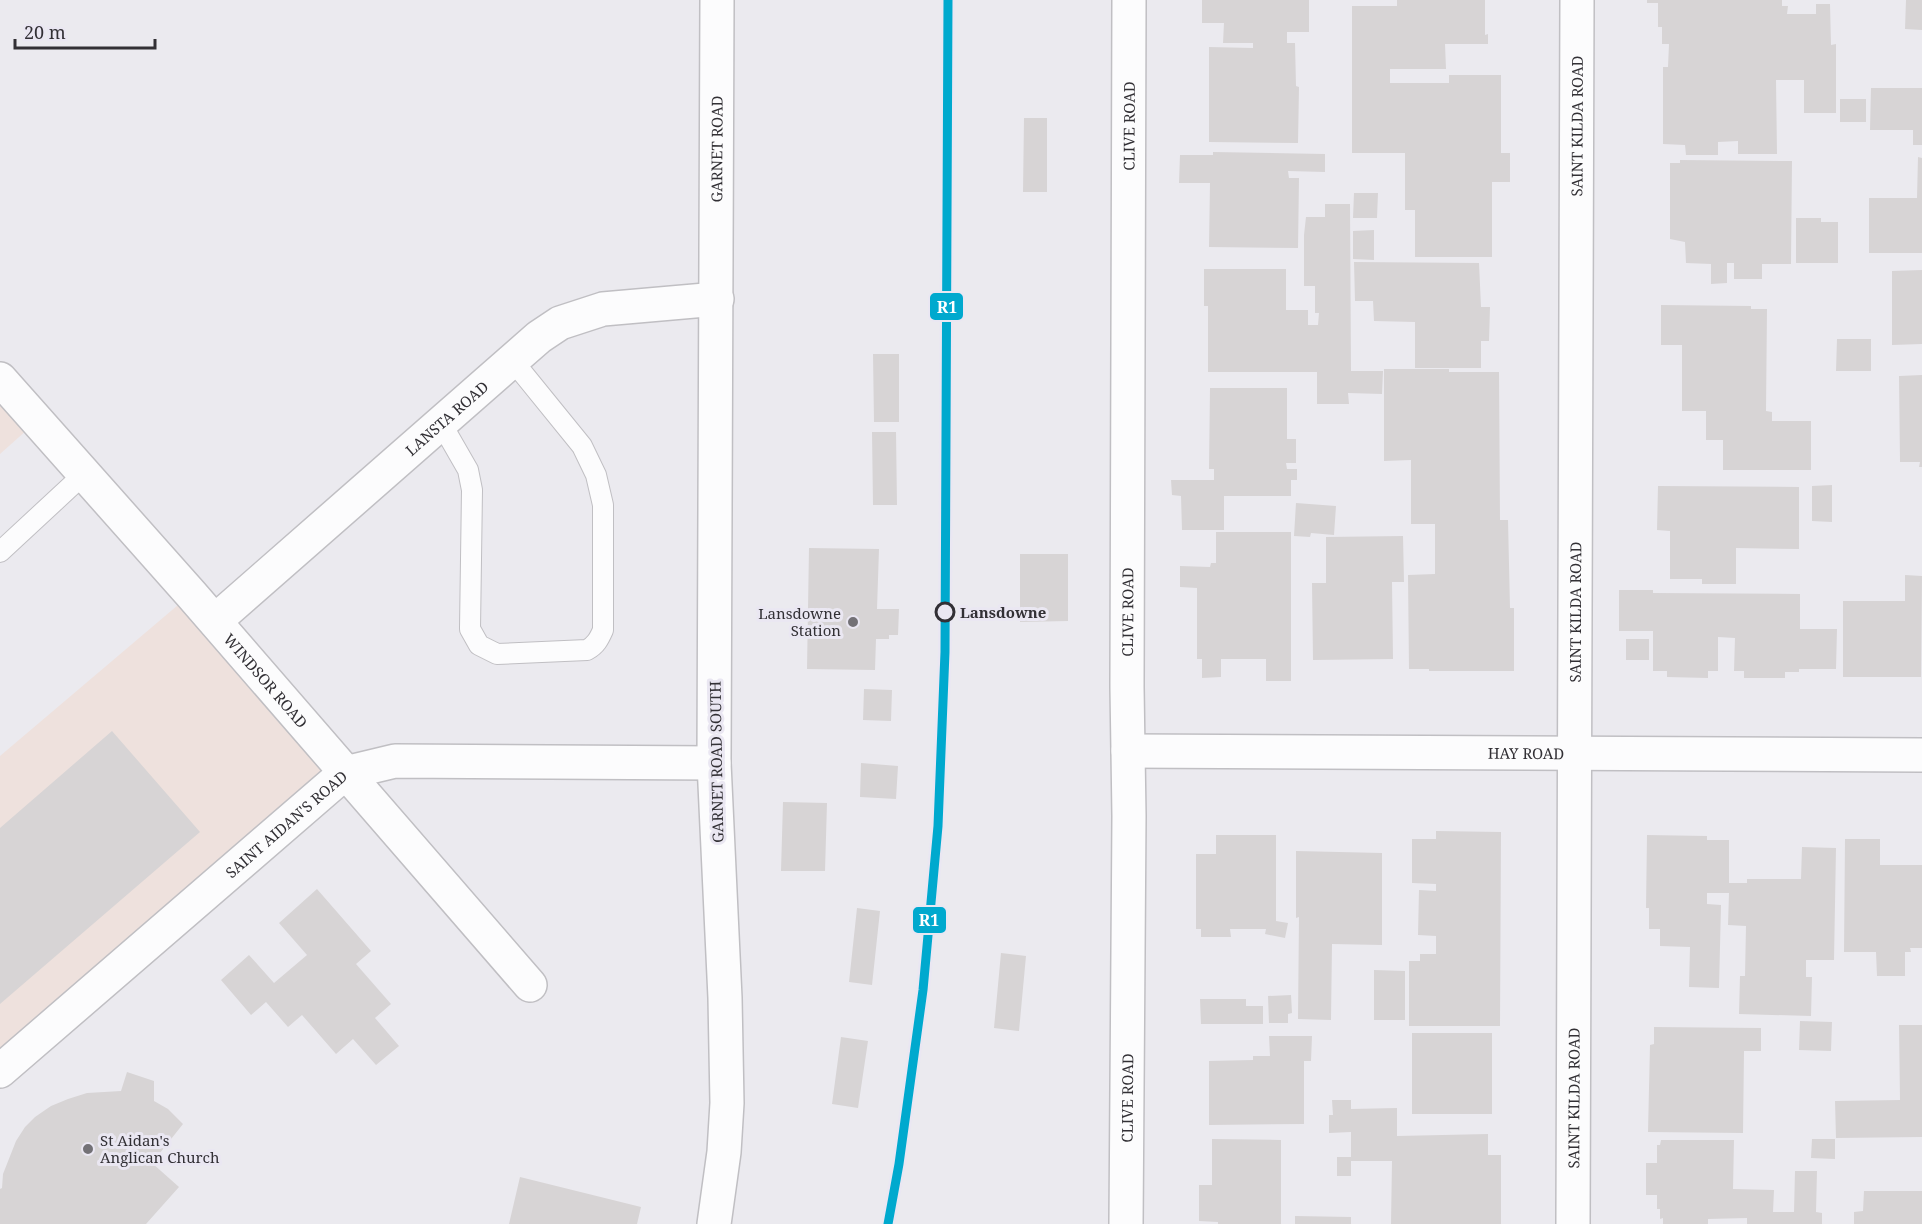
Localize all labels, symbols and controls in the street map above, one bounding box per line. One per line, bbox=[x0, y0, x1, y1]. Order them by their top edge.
scale bar bbox=[15, 12, 154, 50]
text: 20 m bbox=[24, 20, 66, 44]
street label: SAINT KILDA ROAD bbox=[1566, 55, 1587, 196]
street label: CLIVE ROAD bbox=[1119, 81, 1139, 171]
street label: GARNET ROAD bbox=[706, 95, 727, 203]
line badge: R1 bbox=[929, 292, 964, 321]
text: R1 bbox=[937, 296, 957, 318]
street label: LANSTA ROAD bbox=[401, 376, 492, 460]
street label: SAINT KILDA ROAD bbox=[1565, 541, 1585, 682]
street label: CLIVE ROAD bbox=[1117, 567, 1137, 657]
marker: Lansdowne bbox=[935, 602, 955, 622]
place label: Lansdowne bbox=[960, 602, 1046, 622]
place label: Lansdowne Station bbox=[758, 603, 841, 640]
marker: Lansdowne Station bbox=[846, 615, 860, 629]
street label: WINDSOR ROAD bbox=[220, 629, 312, 732]
street label: GARNET ROAD SOUTH bbox=[705, 681, 727, 843]
street label: HAY ROAD bbox=[1488, 743, 1564, 763]
street label: SAINT AIDAN'S ROAD bbox=[221, 766, 351, 882]
line badge: R1 bbox=[912, 906, 947, 934]
text: R1 bbox=[919, 909, 939, 931]
street label: SAINT KILDA ROAD bbox=[1563, 1027, 1584, 1168]
street label: CLIVE ROAD bbox=[1117, 1053, 1137, 1143]
place label: St Aidan's Anglican Church bbox=[100, 1130, 220, 1167]
marker: St Aidan's Anglican Church bbox=[81, 1142, 95, 1156]

